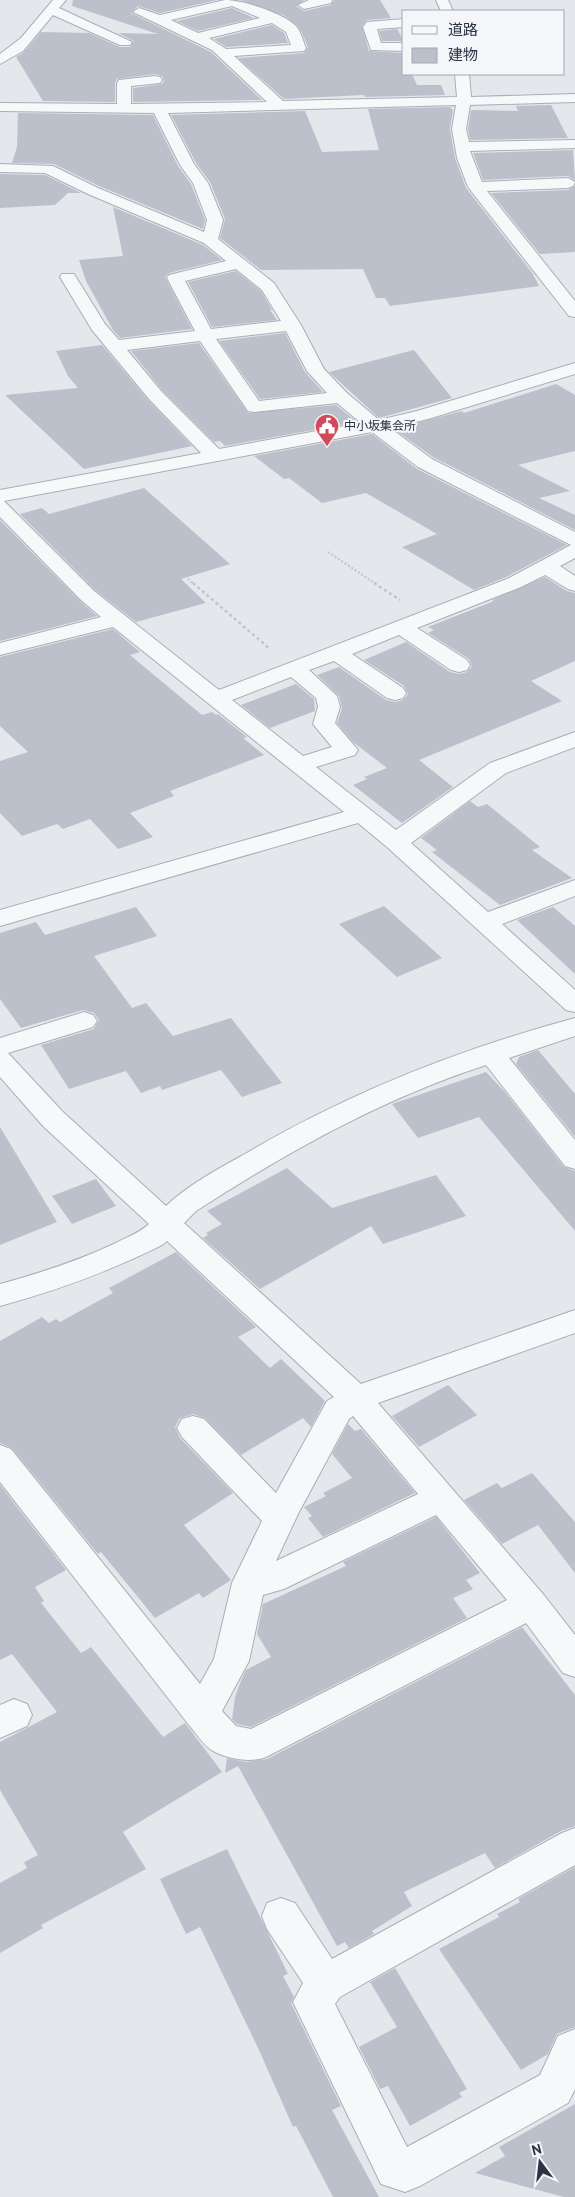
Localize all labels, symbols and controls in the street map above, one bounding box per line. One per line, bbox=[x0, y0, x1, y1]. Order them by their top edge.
legend bbox=[402, 10, 565, 75]
text: 道路 bbox=[448, 22, 478, 41]
text: 建物 bbox=[448, 47, 478, 66]
public building icon: 中小坂集会所 bbox=[314, 413, 340, 447]
place label: 中小坂集会所 bbox=[344, 419, 416, 435]
north arrow bbox=[515, 2137, 565, 2187]
text: N bbox=[530, 2141, 544, 2160]

